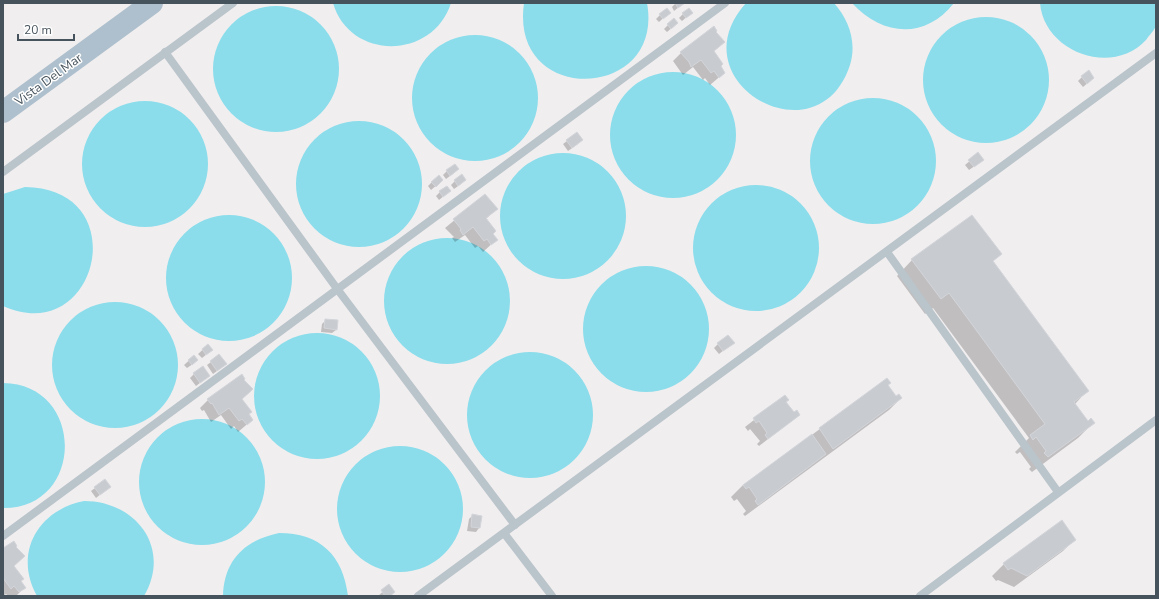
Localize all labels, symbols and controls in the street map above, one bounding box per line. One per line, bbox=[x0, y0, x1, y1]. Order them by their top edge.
scale bar bbox=[18, 16, 74, 42]
text: 20 m bbox=[24, 22, 52, 38]
street label: Vista Del Mar bbox=[10, 49, 86, 111]

